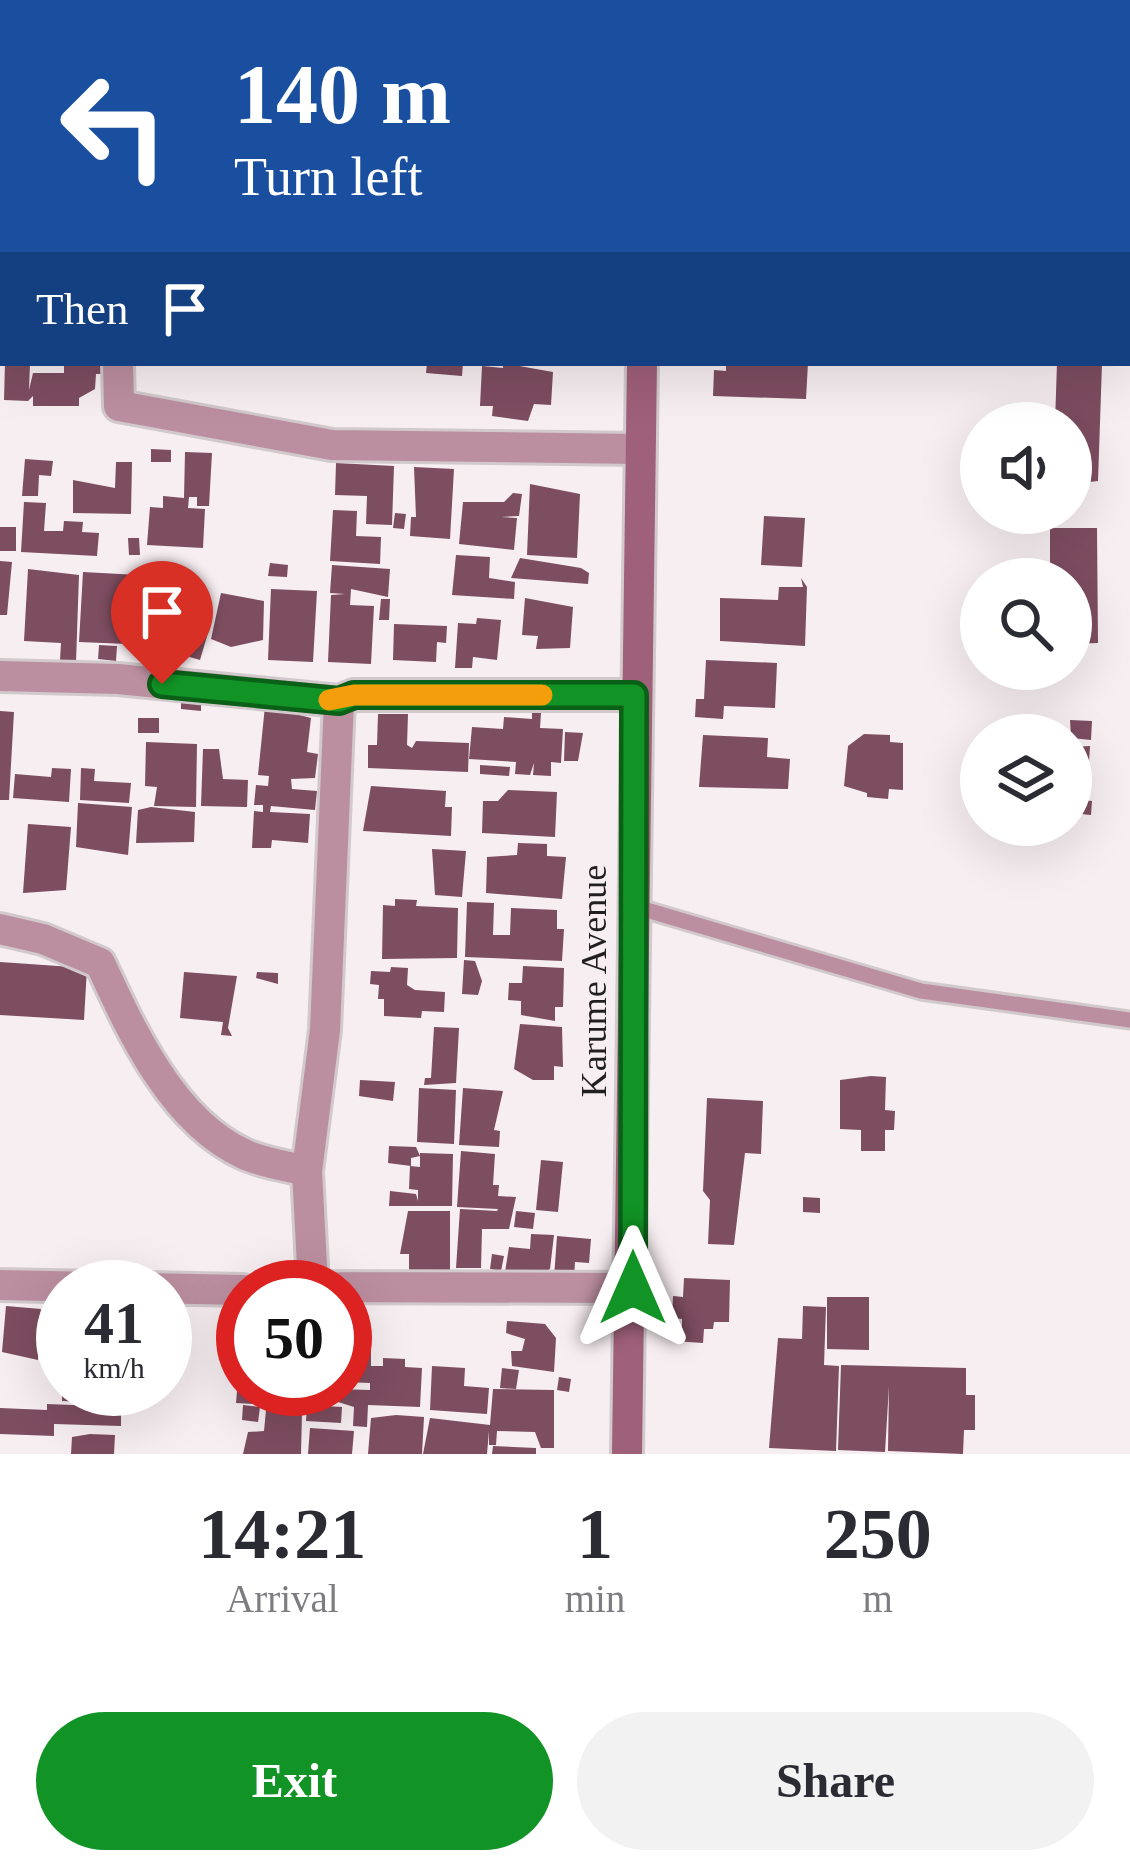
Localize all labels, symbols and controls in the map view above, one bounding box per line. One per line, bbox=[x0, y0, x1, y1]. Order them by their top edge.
icon: left bbox=[36, 48, 192, 204]
text: 140 m bbox=[234, 48, 451, 141]
text: Turn left bbox=[234, 147, 423, 207]
icon: arrive bbox=[152, 276, 218, 342]
text: Then bbox=[36, 284, 128, 334]
map controls bbox=[960, 402, 1092, 846]
button: sound bbox=[960, 402, 1092, 534]
button: search bbox=[960, 558, 1092, 690]
pin bbox=[111, 561, 213, 684]
icon: arrive bbox=[129, 579, 195, 645]
button: layers bbox=[960, 714, 1092, 846]
street label: Karume Avenue bbox=[574, 865, 614, 1097]
position arrow bbox=[570, 1225, 696, 1351]
speed limit sign: 50 bbox=[216, 1260, 372, 1416]
text: 41 bbox=[84, 1290, 144, 1356]
text: km/h bbox=[83, 1351, 145, 1384]
text: 14:21 bbox=[198, 1494, 366, 1574]
text: 1 bbox=[577, 1494, 613, 1574]
text: 250 bbox=[824, 1494, 932, 1574]
text: Arrival bbox=[226, 1577, 339, 1620]
text: min bbox=[565, 1577, 625, 1620]
text: m bbox=[862, 1577, 893, 1620]
button: Exit bbox=[36, 1712, 553, 1850]
button: Share bbox=[577, 1712, 1094, 1850]

